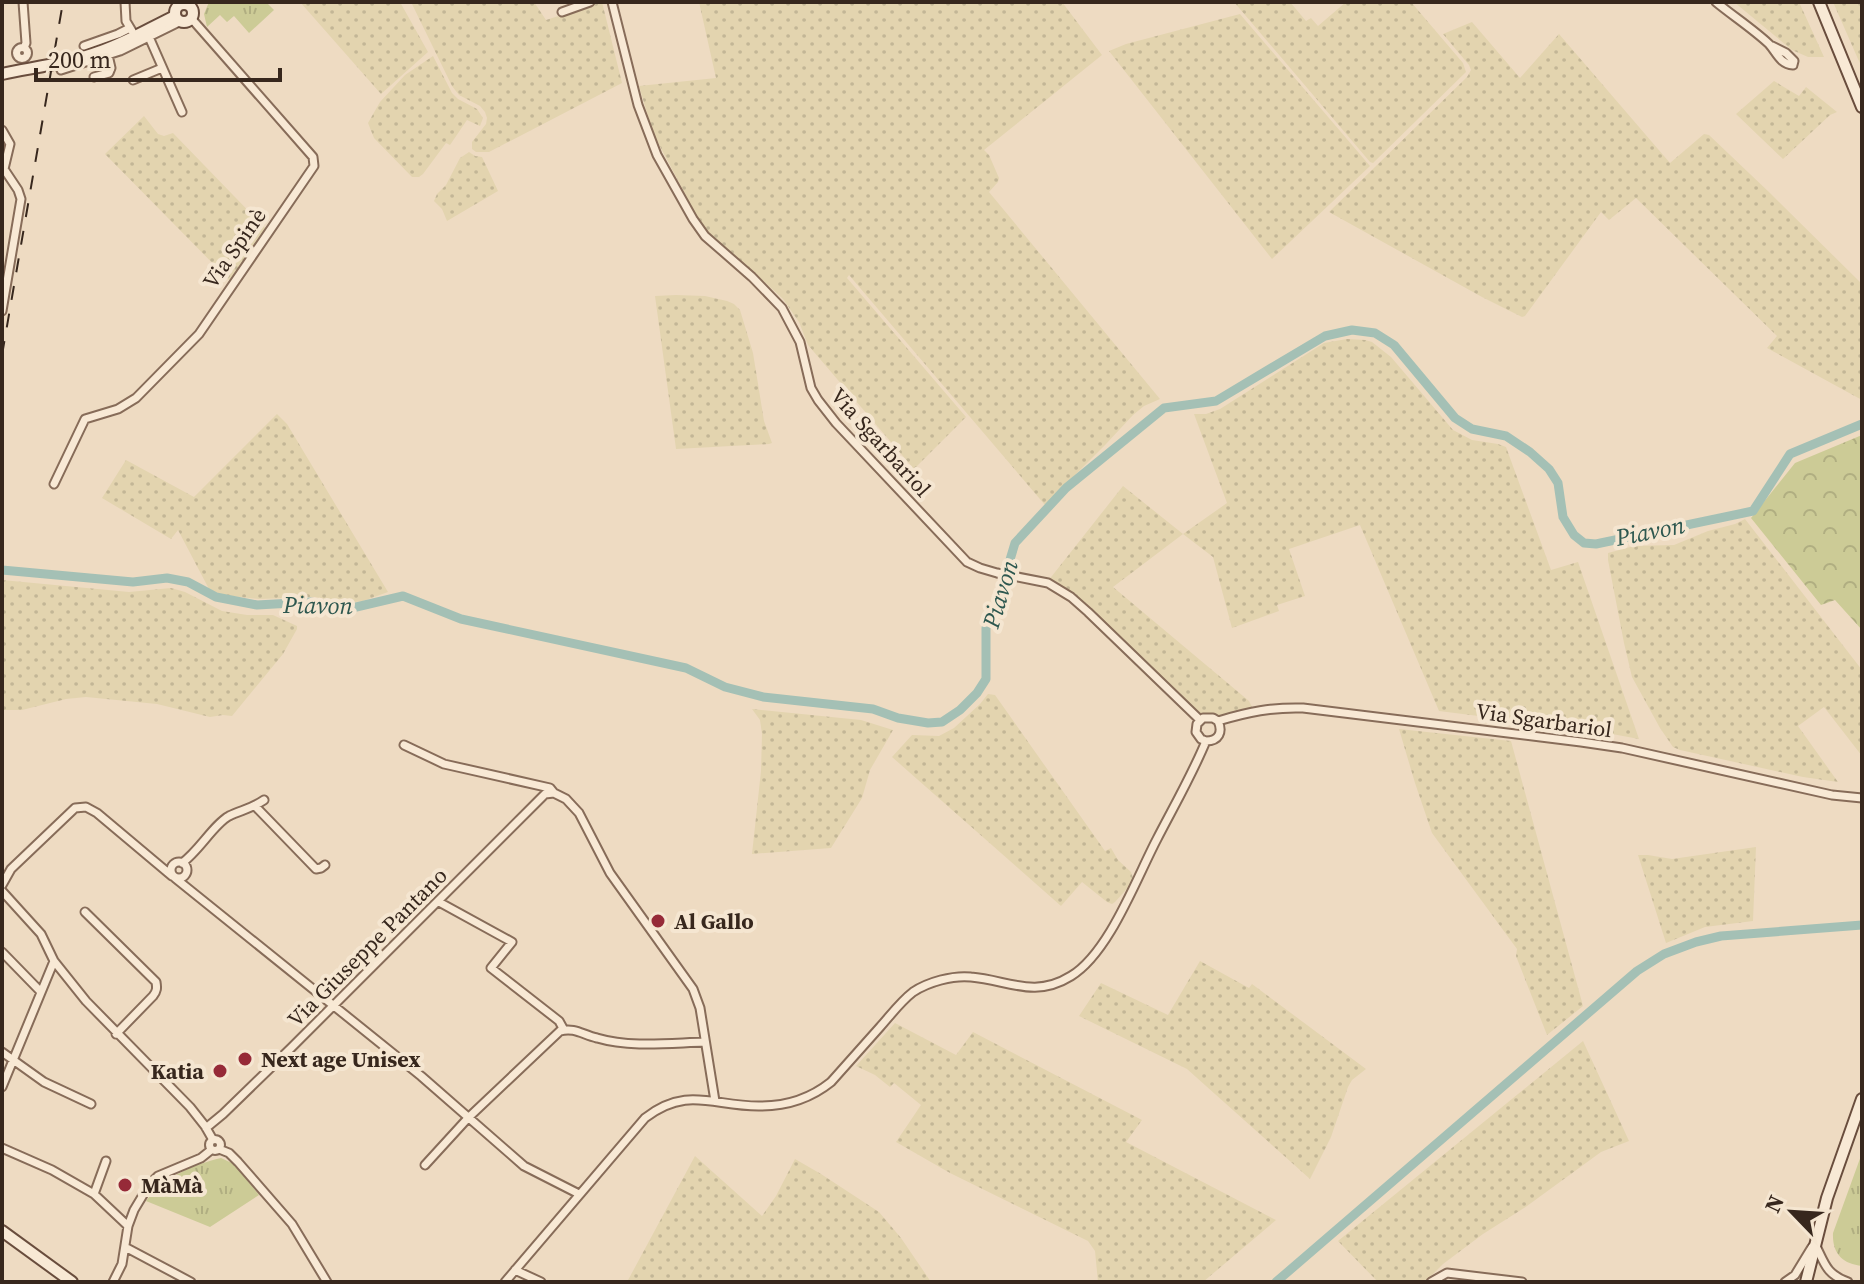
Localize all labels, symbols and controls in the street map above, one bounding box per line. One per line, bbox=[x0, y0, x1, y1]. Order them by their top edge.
scale bar bbox=[36, 32, 280, 82]
text: 200 m bbox=[48, 43, 111, 76]
street label: Via Spinè bbox=[195, 202, 273, 294]
street label: Via Sgarbariol bbox=[824, 381, 938, 503]
water label: Piavon bbox=[1612, 508, 1688, 554]
water label: Piavon bbox=[974, 555, 1026, 633]
water label: Piavon bbox=[282, 588, 354, 622]
street label: Via Sgarbariol bbox=[1474, 696, 1614, 744]
street label: Via Giuseppe Pantano bbox=[280, 860, 454, 1034]
place label: Al Gallo bbox=[674, 906, 754, 936]
marker: Al Gallo bbox=[649, 912, 667, 930]
place label: Next age Unisex bbox=[261, 1044, 421, 1074]
marker: Next age Unisex bbox=[236, 1050, 254, 1068]
place label: Katia bbox=[151, 1056, 204, 1086]
marker: Katia bbox=[211, 1062, 229, 1080]
place label: MàMà bbox=[141, 1170, 203, 1200]
north arrow bbox=[1752, 1172, 1832, 1252]
marker: MàMà bbox=[116, 1176, 134, 1194]
text: N bbox=[1757, 1190, 1791, 1217]

